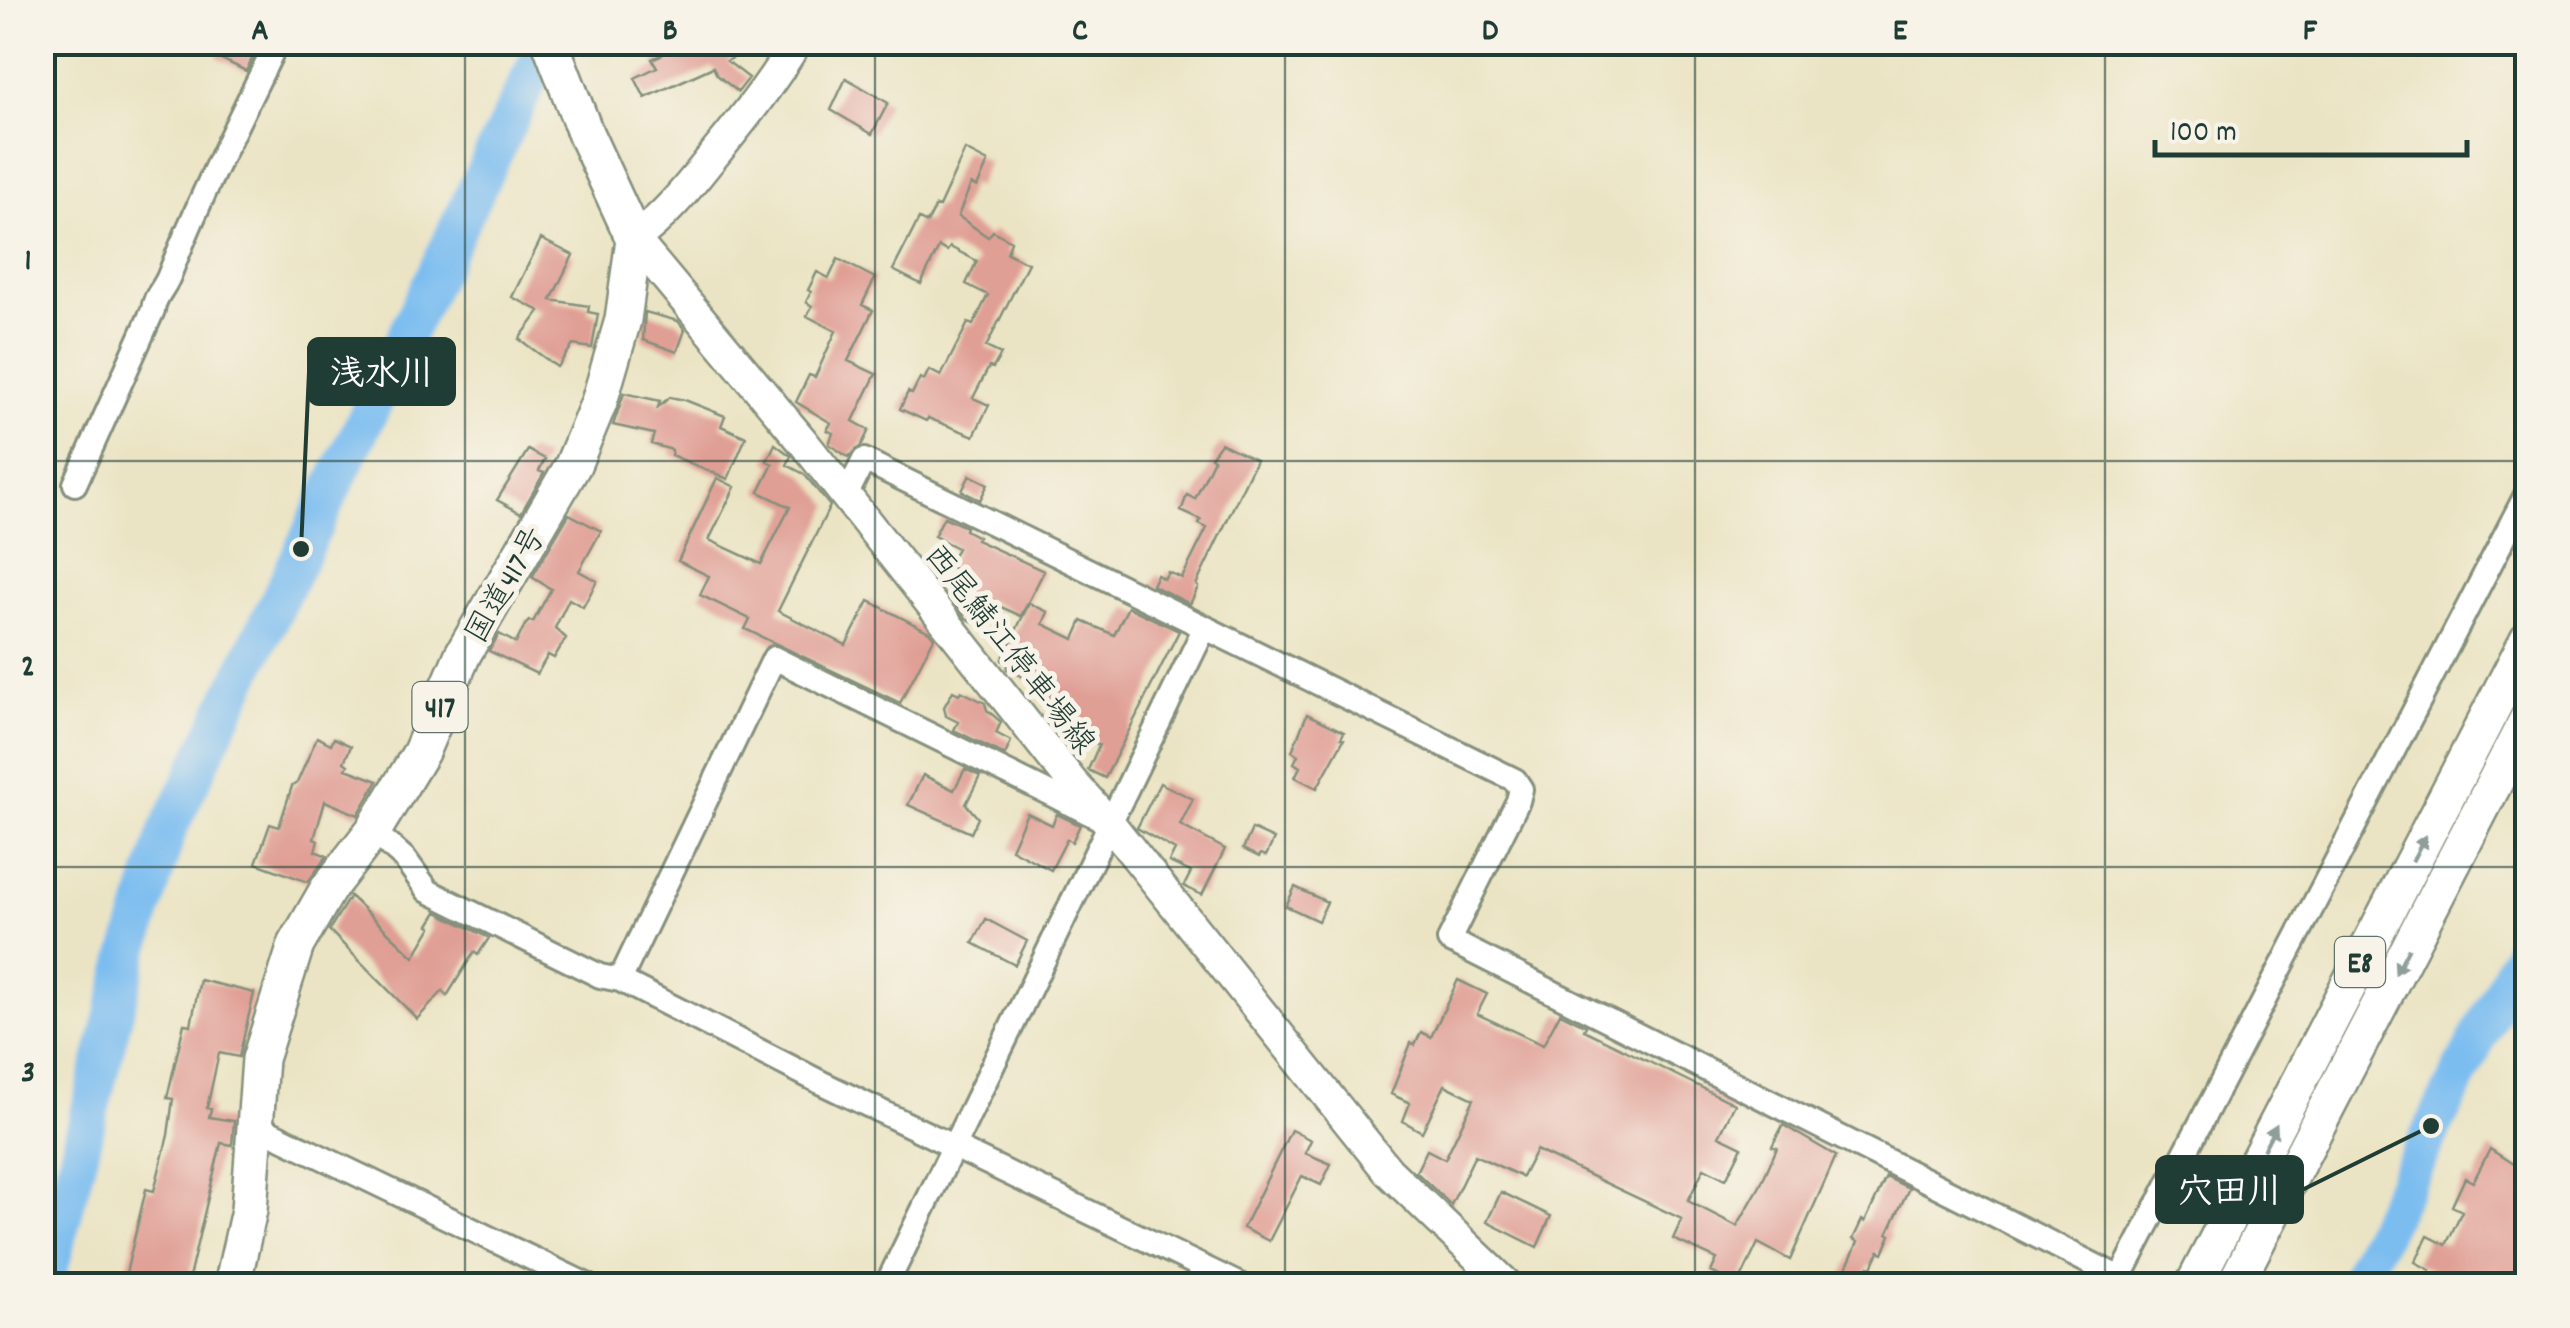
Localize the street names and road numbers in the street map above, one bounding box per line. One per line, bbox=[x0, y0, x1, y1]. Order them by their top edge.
street label: 国道417号 bbox=[456, 519, 560, 654]
street label: 西尾鯖江停車場線 bbox=[910, 536, 1104, 766]
road number: 417 bbox=[412, 682, 468, 732]
road number: E8 bbox=[2335, 937, 2385, 987]

